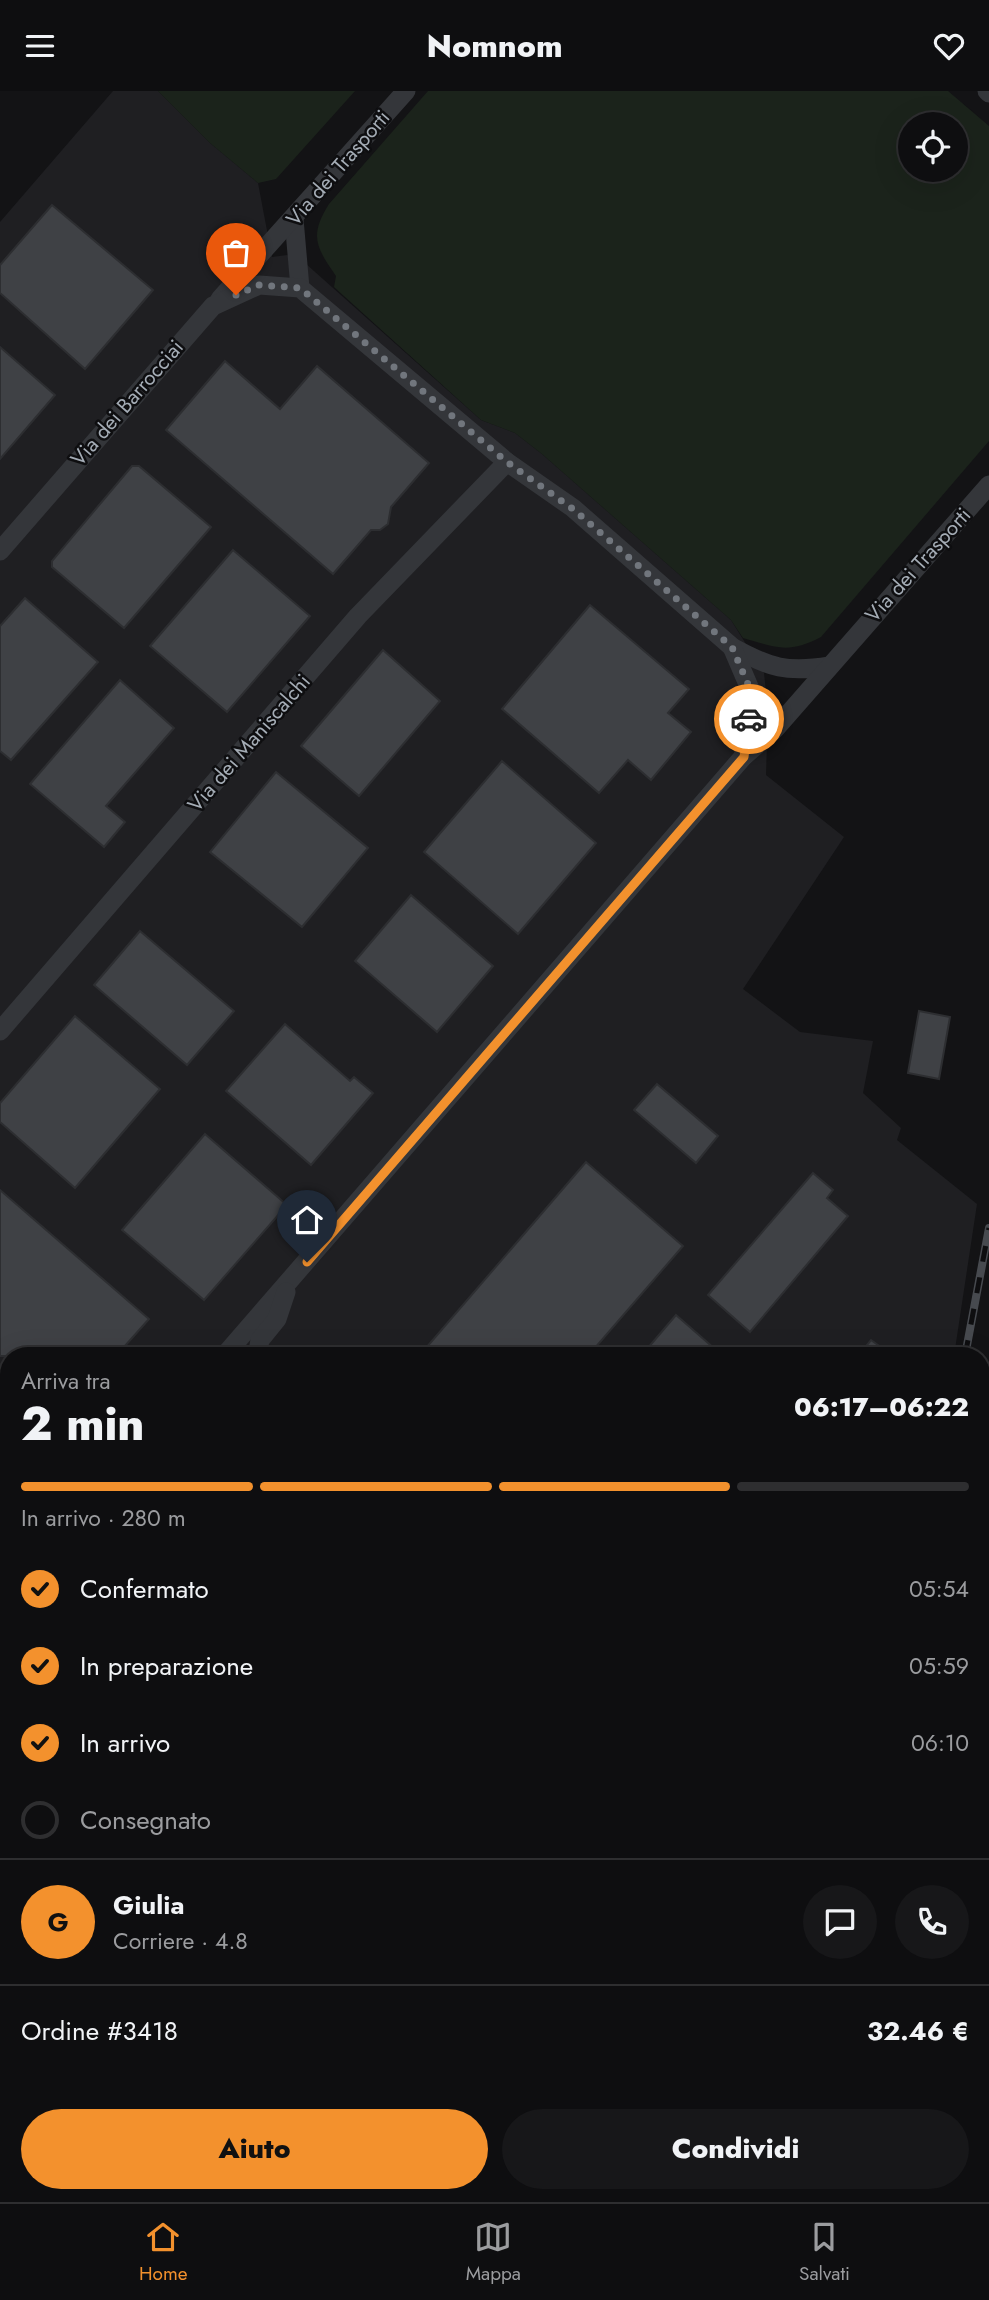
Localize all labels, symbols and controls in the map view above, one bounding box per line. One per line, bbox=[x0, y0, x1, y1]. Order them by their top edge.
text: Nomnom bbox=[426, 23, 563, 69]
icon: menu bbox=[21, 27, 59, 65]
icon: heart bbox=[930, 27, 968, 65]
street label: Via dei Trasporti bbox=[279, 103, 397, 233]
map controls bbox=[898, 112, 968, 182]
button: locate bbox=[898, 112, 968, 182]
pin bbox=[206, 223, 266, 295]
icon: bag bbox=[217, 234, 255, 272]
street label: Via dei Barrocciai bbox=[64, 333, 190, 473]
street label: Via dei Trasporti bbox=[858, 501, 978, 629]
street label: Via dei Maniscalchi bbox=[181, 668, 317, 818]
courier bbox=[714, 684, 784, 754]
icon: car bbox=[730, 700, 768, 738]
pin bbox=[277, 1190, 337, 1262]
icon: home bbox=[288, 1201, 326, 1239]
text: Arriva tra bbox=[21, 1364, 111, 1398]
text: 06:17–06:22 bbox=[794, 1388, 969, 1426]
text: 2 min bbox=[21, 1391, 145, 1457]
text: In arrivo · 280 m bbox=[21, 1501, 186, 1535]
icon: check bbox=[21, 1570, 59, 1608]
text: Confermato bbox=[80, 1570, 209, 1608]
text: 05:54 bbox=[909, 1572, 969, 1606]
icon: check bbox=[21, 1647, 59, 1685]
text: In preparazione bbox=[80, 1647, 253, 1685]
text: 05:59 bbox=[909, 1649, 969, 1683]
icon: check bbox=[21, 1724, 59, 1762]
text: In arrivo bbox=[80, 1724, 170, 1762]
text: 06:10 bbox=[911, 1726, 969, 1760]
text: Consegnato bbox=[80, 1801, 211, 1839]
button: chat bbox=[803, 1885, 877, 1959]
button: phone bbox=[895, 1885, 969, 1959]
text: Giulia bbox=[113, 1886, 185, 1924]
text: G bbox=[47, 1903, 69, 1941]
text: Corriere · 4.8 bbox=[113, 1924, 248, 1958]
text: Ordine #3418 bbox=[21, 2012, 178, 2050]
text: 32.46 € bbox=[867, 2012, 969, 2050]
button: Aiuto bbox=[21, 2109, 488, 2189]
button: Condividi bbox=[502, 2109, 969, 2189]
tab: Home bbox=[139, 2218, 188, 2287]
tab: Mappa bbox=[466, 2218, 521, 2287]
tab: Salvati bbox=[799, 2218, 850, 2287]

